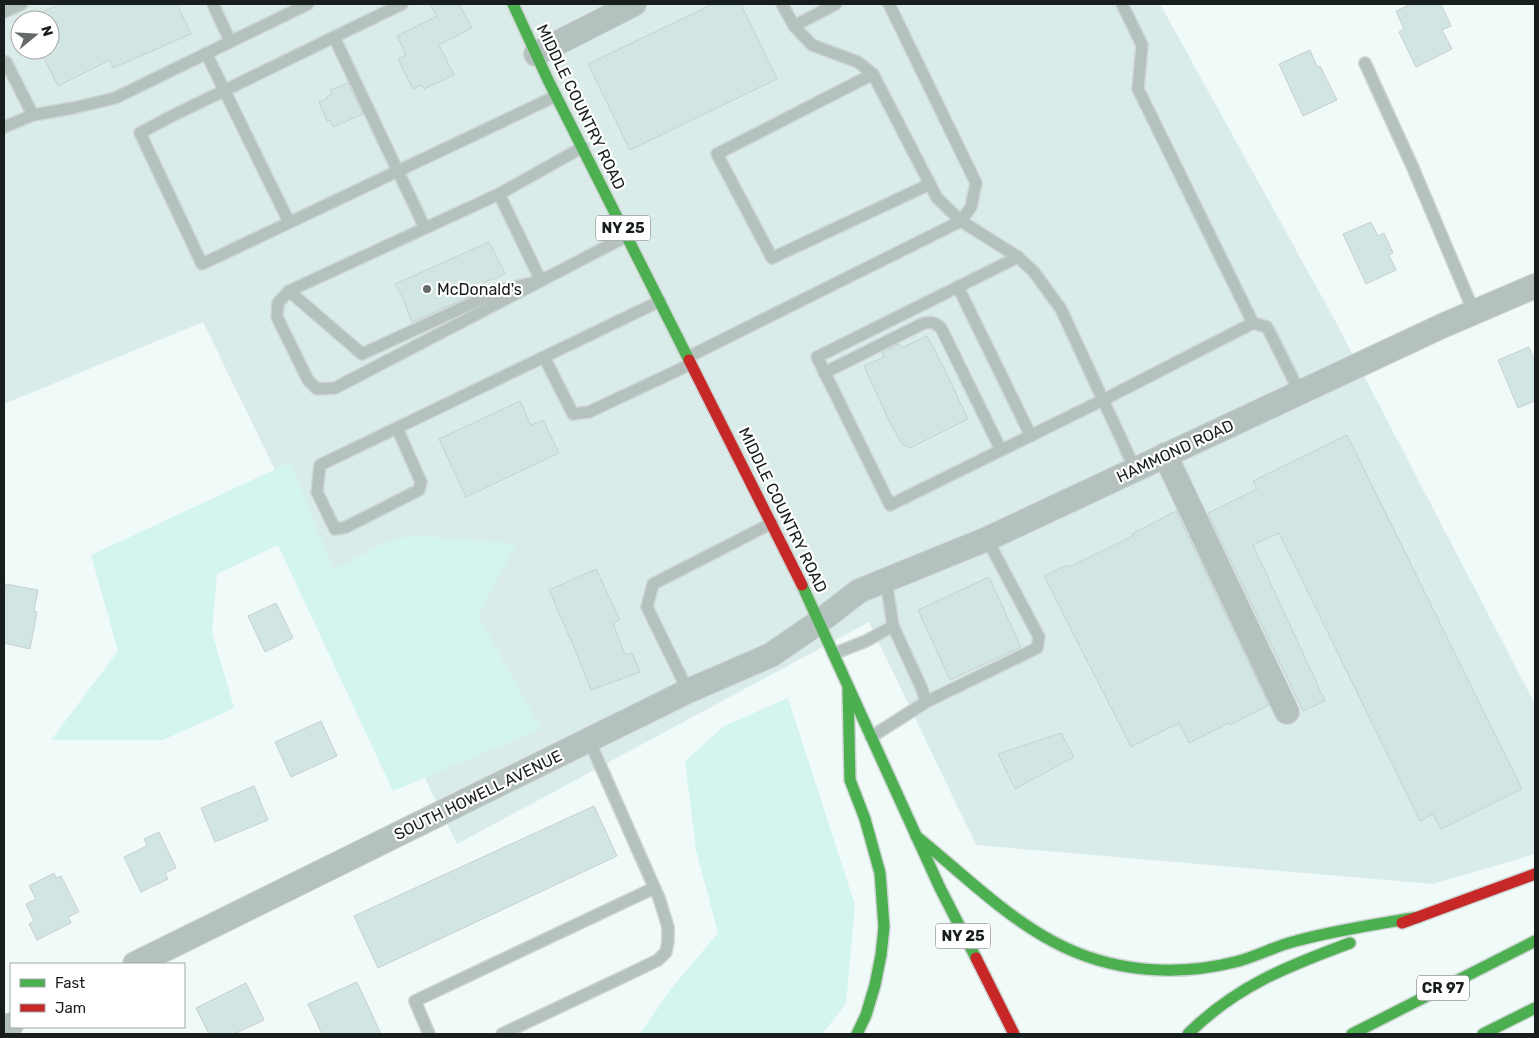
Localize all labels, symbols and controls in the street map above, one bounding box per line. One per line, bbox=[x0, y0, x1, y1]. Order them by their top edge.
north arrow bbox=[10, 10, 60, 60]
street label: MIDDLE COUNTRY ROAD bbox=[533, 21, 629, 193]
text: N bbox=[37, 24, 57, 39]
road number: NY 25 bbox=[596, 216, 650, 240]
place label: McDonald's bbox=[437, 280, 522, 299]
marker: McDonald's bbox=[421, 283, 433, 295]
street label: HAMMOND ROAD bbox=[1113, 415, 1237, 487]
street label: MIDDLE COUNTRY ROAD bbox=[735, 424, 831, 596]
street label: SOUTH HOWELL AVENUE bbox=[391, 746, 565, 844]
road number: NY 25 bbox=[936, 924, 990, 948]
legend bbox=[10, 963, 185, 1028]
text: Fast bbox=[55, 974, 85, 992]
road number: CR 97 bbox=[1417, 976, 1469, 1000]
text: Jam bbox=[55, 999, 86, 1017]

